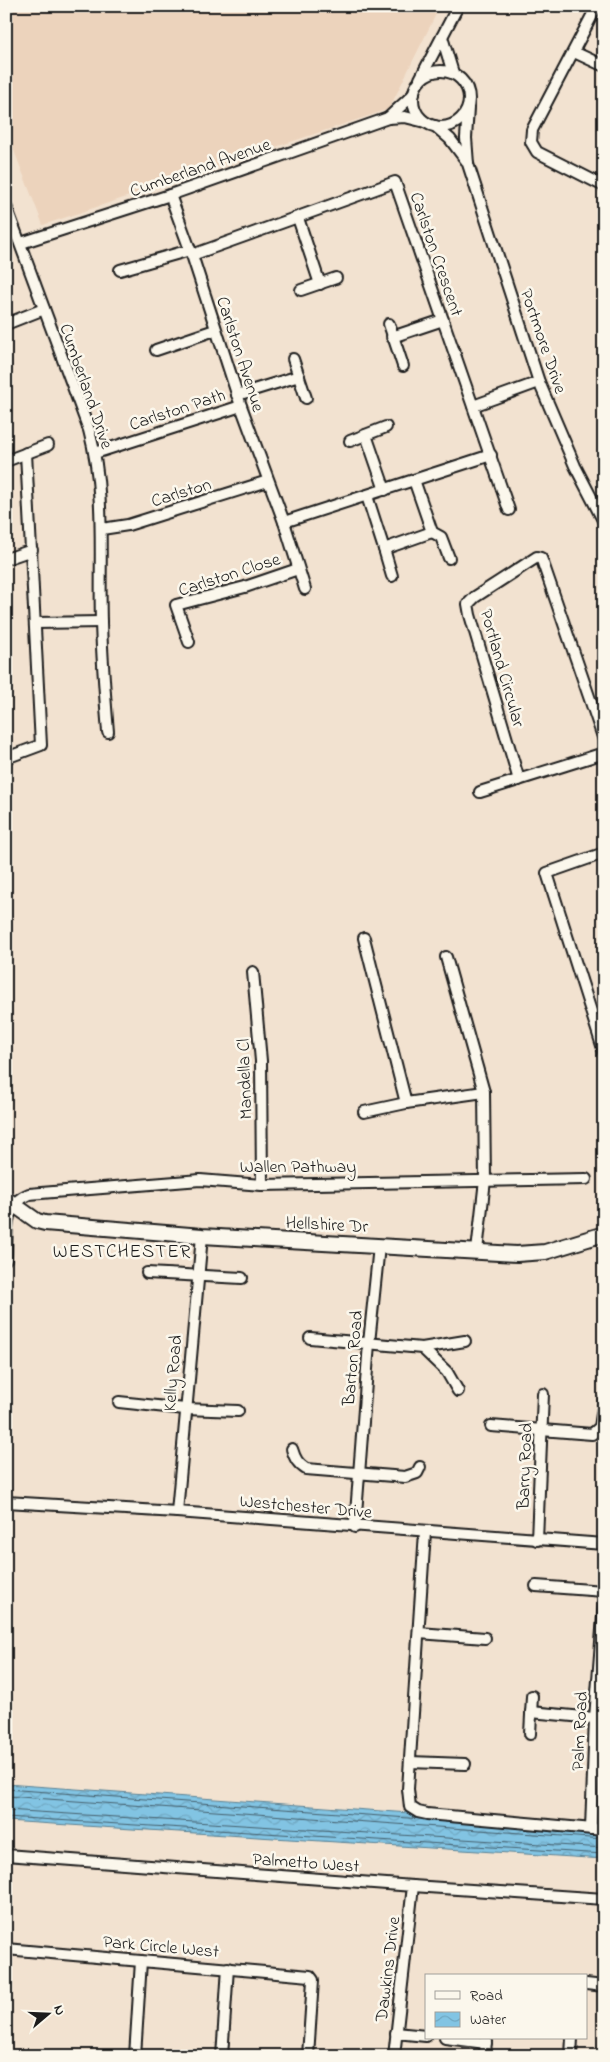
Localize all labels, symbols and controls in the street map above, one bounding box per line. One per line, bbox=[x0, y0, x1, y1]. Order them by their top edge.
street label: Cumberland Avenue bbox=[127, 132, 275, 205]
street label: Carlston Crescent bbox=[402, 189, 469, 320]
street label: Portmore Drive bbox=[512, 286, 573, 398]
street label: Carlston Avenue bbox=[208, 294, 270, 417]
street label: Cumberland Drive bbox=[51, 320, 119, 454]
street label: Carlston Path bbox=[126, 383, 229, 439]
street label: Carlston bbox=[148, 472, 215, 515]
street label: Carlston Close bbox=[175, 547, 285, 605]
street label: Portland Circular bbox=[472, 606, 530, 731]
street label: Mandella Cl bbox=[232, 1038, 260, 1120]
street label: Wallen Pathway bbox=[240, 1155, 356, 1181]
street label: Hellshire Dr bbox=[285, 1211, 369, 1241]
district label: WESTCHESTER bbox=[53, 1239, 191, 1266]
street label: Barton Road bbox=[337, 1310, 371, 1408]
street label: Kelly Road bbox=[158, 1334, 190, 1412]
street label: Barry Road bbox=[511, 1422, 541, 1511]
street label: Westchester Drive bbox=[239, 1489, 374, 1527]
street label: Palm Road bbox=[566, 1691, 596, 1772]
street label: Palmetto West bbox=[251, 1847, 360, 1881]
street label: Dawkins Drive bbox=[370, 1914, 408, 2024]
street label: Park Circle West bbox=[102, 1930, 220, 1966]
legend bbox=[425, 1974, 588, 2040]
text: Road bbox=[470, 1985, 503, 2007]
north arrow bbox=[22, 1990, 72, 2040]
text: N bbox=[47, 2002, 70, 2018]
text: Water bbox=[470, 2009, 506, 2031]

